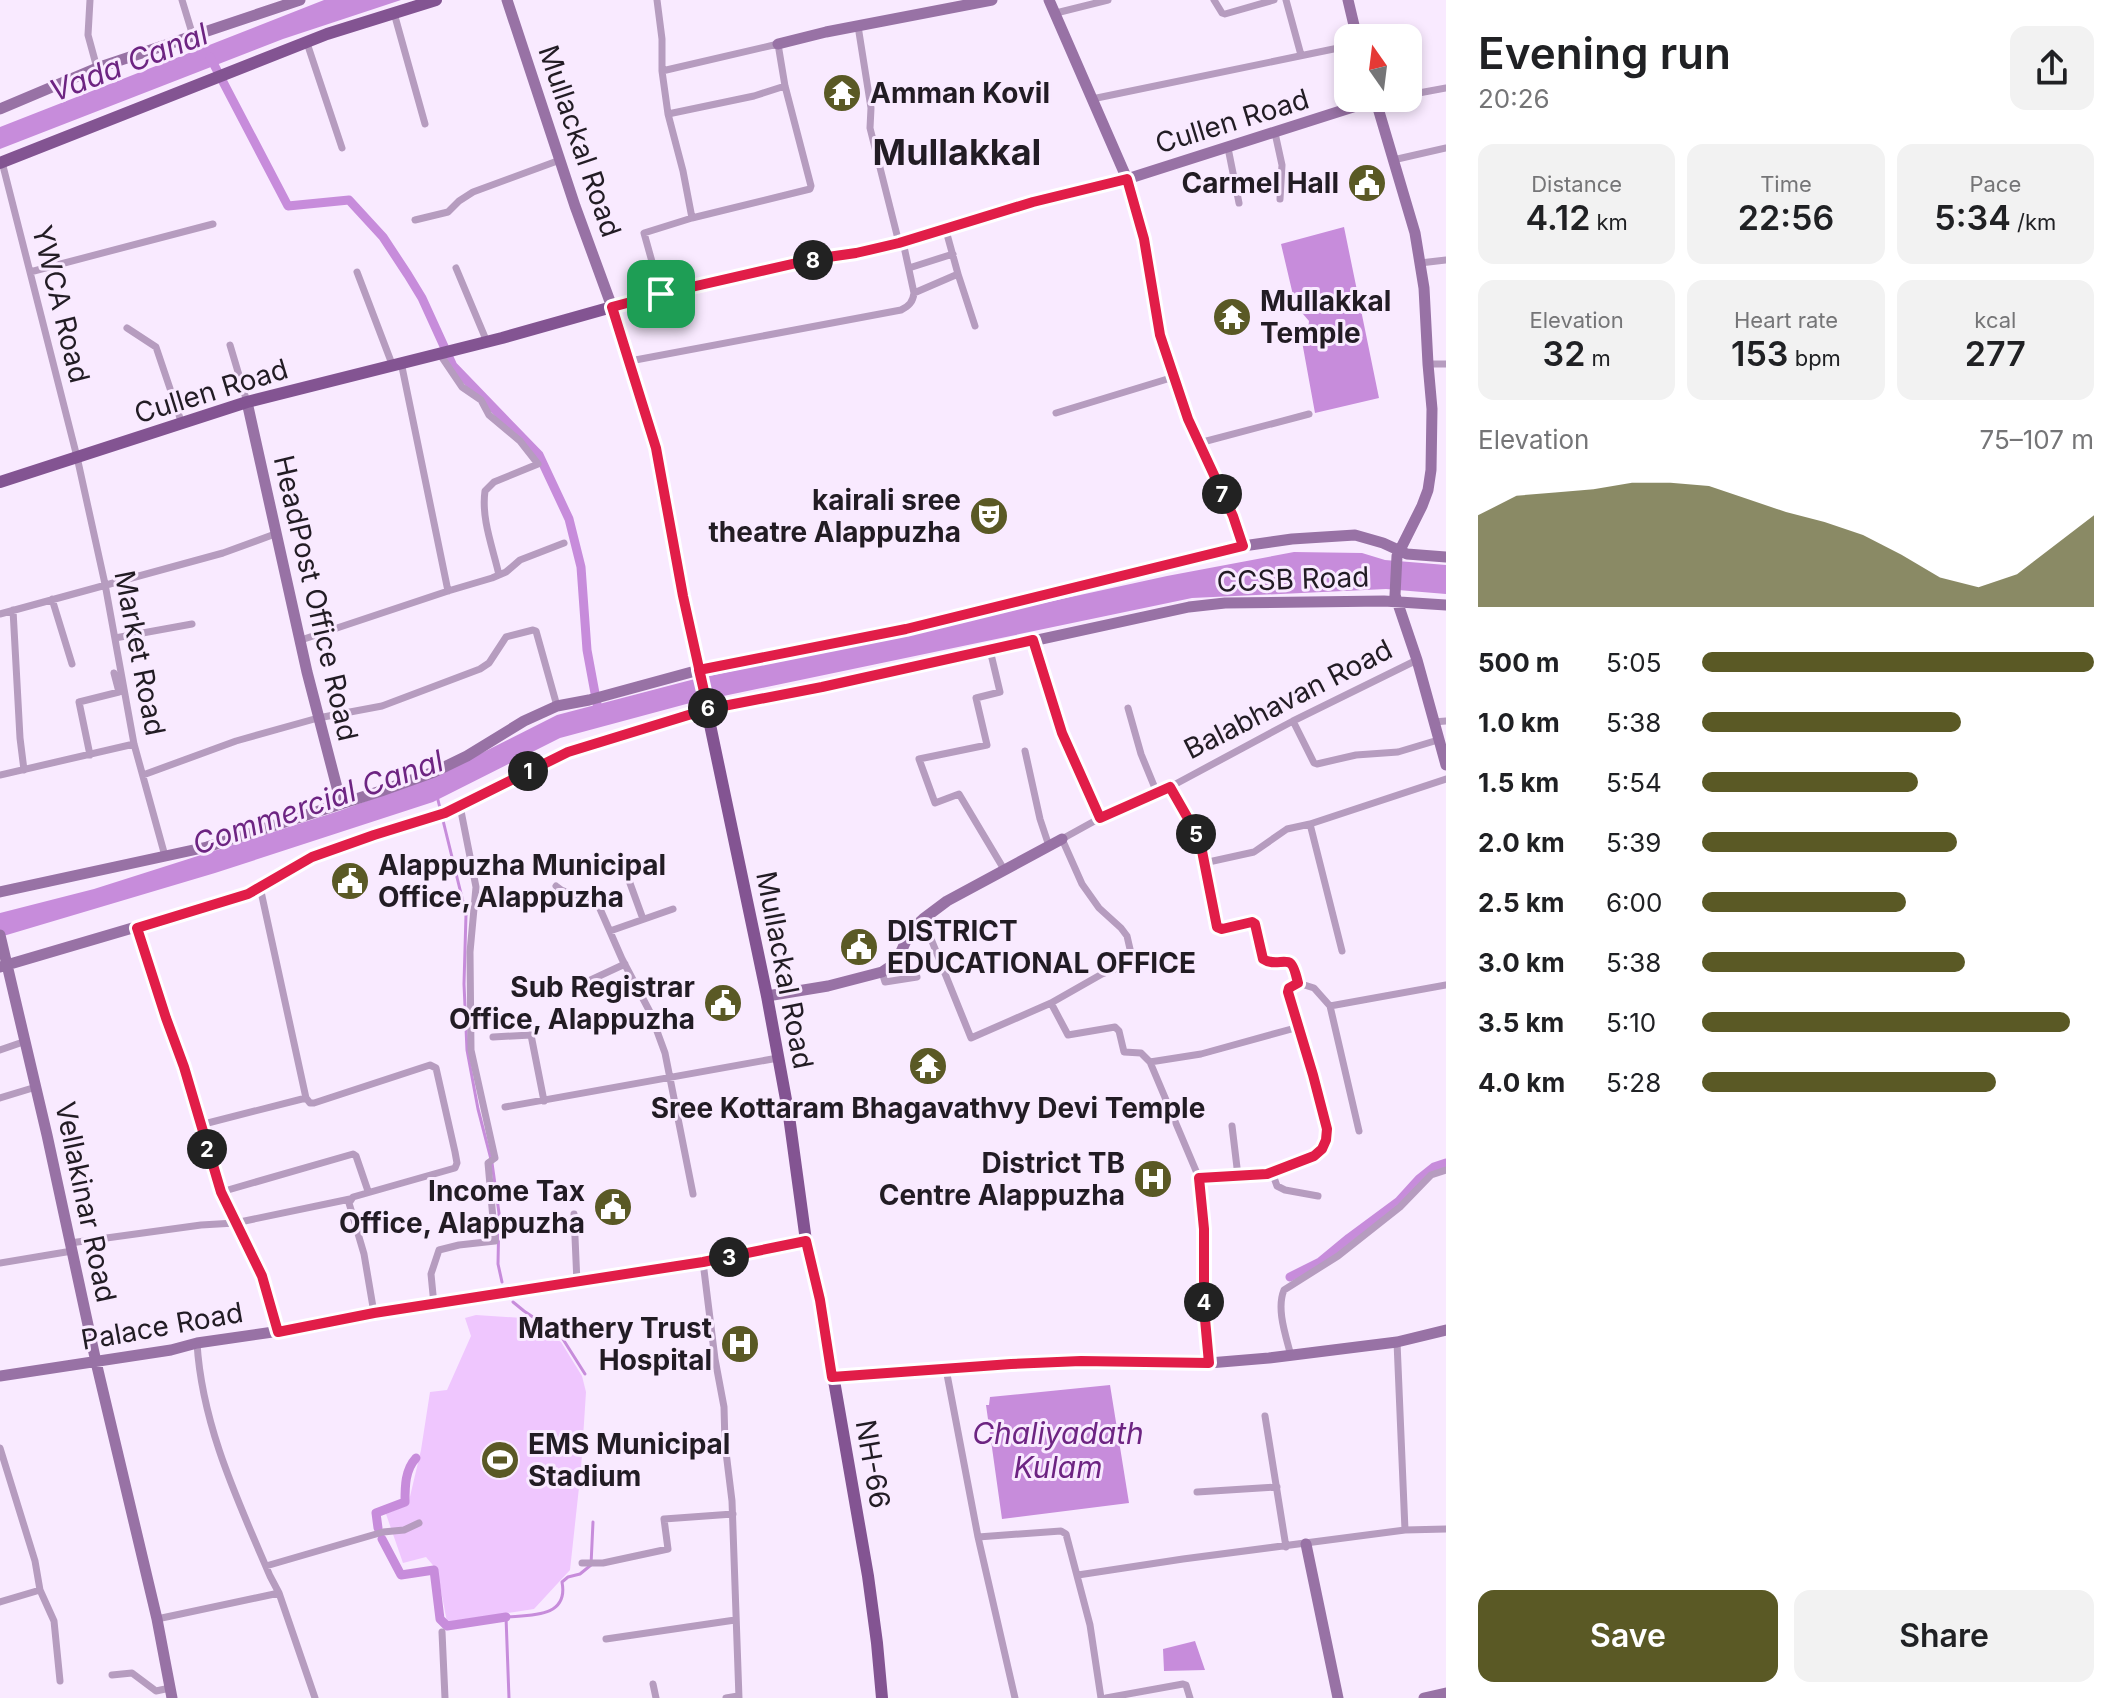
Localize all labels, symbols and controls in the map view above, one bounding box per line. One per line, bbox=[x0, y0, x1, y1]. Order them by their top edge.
water label: Vada Canal bbox=[44, 15, 214, 109]
north arrow bbox=[1334, 24, 1422, 112]
map controls bbox=[1334, 24, 1422, 112]
text: Evening run bbox=[1478, 26, 1731, 80]
button: share bbox=[2010, 26, 2094, 110]
street label: Mullackal Road bbox=[531, 41, 629, 241]
temple icon: Amman Kovil bbox=[821, 72, 863, 114]
place label: Amman Kovil bbox=[870, 76, 1050, 110]
street label: Cullen Road bbox=[1151, 82, 1313, 160]
text: 20:26 bbox=[1478, 83, 1550, 114]
district label: Mullakkal bbox=[873, 130, 1041, 174]
public building icon: Carmel Hall bbox=[1346, 162, 1388, 204]
place label: Carmel Hall bbox=[1182, 166, 1339, 200]
text: Distance bbox=[1531, 171, 1622, 197]
text: Time bbox=[1760, 171, 1812, 197]
text: Pace bbox=[1969, 171, 2021, 197]
text: 4.12 bbox=[1525, 197, 1590, 238]
text: 22:56 bbox=[1738, 197, 1834, 238]
text: 5:34 bbox=[1934, 197, 2011, 238]
text: km bbox=[1590, 209, 1628, 235]
text: /km bbox=[2011, 209, 2056, 235]
street label: YWCA Road bbox=[25, 222, 97, 386]
pin: 8 bbox=[793, 240, 833, 280]
text: 8 bbox=[806, 247, 820, 273]
pin bbox=[627, 260, 695, 328]
icon: arrive bbox=[639, 272, 683, 316]
place label: Mullakkal Temple bbox=[1260, 284, 1391, 350]
temple icon: Mullakkal Temple bbox=[1211, 296, 1253, 338]
text: Elevation bbox=[1530, 307, 1624, 333]
text: Heart rate bbox=[1734, 307, 1838, 333]
text: kcal bbox=[1974, 307, 2016, 333]
text: 32 bbox=[1543, 333, 1585, 374]
text: 153 bbox=[1731, 333, 1788, 374]
text: 277 bbox=[1965, 333, 2026, 374]
text: m bbox=[1585, 345, 1611, 371]
text: bpm bbox=[1788, 345, 1841, 371]
street label: Cullen Road bbox=[130, 352, 292, 430]
text: Elevation bbox=[1478, 424, 1589, 455]
text: 75–107 m bbox=[1979, 424, 2094, 455]
street label: HeadPost Office Road bbox=[267, 452, 365, 744]
pin: 7 bbox=[1202, 474, 1242, 514]
text: 7 bbox=[1216, 481, 1228, 507]
place label: kairali sree theatre Alappuzha bbox=[709, 483, 961, 549]
theatre icon: kairali sree theatre Alappuzha bbox=[968, 495, 1010, 537]
street label: CCSB Road bbox=[1216, 559, 1370, 599]
street label: Market Road bbox=[107, 567, 173, 739]
street label: Balabhavan Road bbox=[1178, 632, 1398, 766]
text: 500 m bbox=[1478, 647, 1560, 678]
text: 5:05 bbox=[1606, 647, 1662, 678]
pin: 6 bbox=[688, 688, 728, 728]
text: 6 bbox=[701, 695, 715, 721]
text: 1.0 km bbox=[1478, 707, 1560, 738]
text: 5:38 bbox=[1606, 707, 1661, 738]
water label: Commercial Canal bbox=[188, 742, 448, 862]
pin: 1 bbox=[508, 751, 548, 791]
text: 1 bbox=[523, 758, 533, 784]
text: 1.5 km bbox=[1478, 767, 1559, 798]
text: 5:54 bbox=[1606, 767, 1662, 798]
pin: 5 bbox=[1176, 814, 1216, 854]
text: 5 bbox=[1189, 821, 1203, 847]
text: 2.0 km bbox=[1478, 827, 1565, 858]
text: 5:39 bbox=[1606, 827, 1661, 858]
place label: Alappuzha Municipal Office, Alappuzha bbox=[378, 848, 666, 914]
public building icon: Alappuzha Municipal Office, Alappuzha bbox=[329, 860, 371, 902]
street label: Mullackal Road bbox=[749, 868, 821, 1072]
text: 2.5 km bbox=[1478, 887, 1564, 918]
text: 6:00 bbox=[1606, 887, 1662, 918]
place label: DISTRICT EDUCATIONAL OFFICE bbox=[887, 914, 1196, 980]
public building icon: DISTRICT EDUCATIONAL OFFICE bbox=[838, 926, 880, 968]
text: 3.0 km bbox=[1478, 947, 1565, 978]
text: 5:38 bbox=[1606, 947, 1661, 978]
place label: Sub Registrar Office, Alappuzha bbox=[449, 970, 695, 1036]
public building icon: Sub Registrar Office, Alappuzha bbox=[702, 982, 744, 1024]
text: 3.5 km bbox=[1478, 1007, 1564, 1038]
text: 5:10 bbox=[1606, 1007, 1656, 1038]
temple icon: Sree Kottaram Bhagavathvy Devi Temple bbox=[907, 1045, 949, 1087]
text: 4.0 km bbox=[1478, 1067, 1565, 1098]
text: 5:28 bbox=[1606, 1067, 1661, 1098]
place label: Sree Kottaram Bhagavathvy Devi Temple bbox=[651, 1091, 1205, 1125]
street label: Vellakinar Road bbox=[48, 1099, 124, 1305]
pin: 2 bbox=[187, 1129, 227, 1169]
text: 2 bbox=[200, 1136, 214, 1162]
place label: District TB Centre Alappuzha bbox=[879, 1146, 1125, 1212]
hospital icon: District TB Centre Alappuzha bbox=[1132, 1158, 1174, 1200]
place label: Income Tax Office, Alappuzha bbox=[339, 1174, 585, 1240]
public building icon: Income Tax Office, Alappuzha bbox=[592, 1186, 634, 1228]
pin: 3 bbox=[709, 1237, 749, 1277]
text: 3 bbox=[722, 1244, 736, 1270]
pin: 4 bbox=[1184, 1282, 1224, 1322]
text: 4 bbox=[1197, 1289, 1211, 1315]
street label: Palace Road bbox=[78, 1295, 246, 1357]
place label: Mathery Trust Hospital bbox=[518, 1311, 712, 1377]
hospital icon: Mathery Trust Hospital bbox=[719, 1323, 761, 1365]
water label: Chaliyadath Kulam bbox=[972, 1415, 1144, 1485]
street label: NH-66 bbox=[848, 1417, 898, 1511]
place label: EMS Municipal Stadium bbox=[528, 1427, 730, 1493]
sports icon: EMS Municipal Stadium bbox=[479, 1439, 521, 1481]
button: Save bbox=[1478, 1590, 1778, 1682]
button: Share bbox=[1794, 1590, 2094, 1682]

